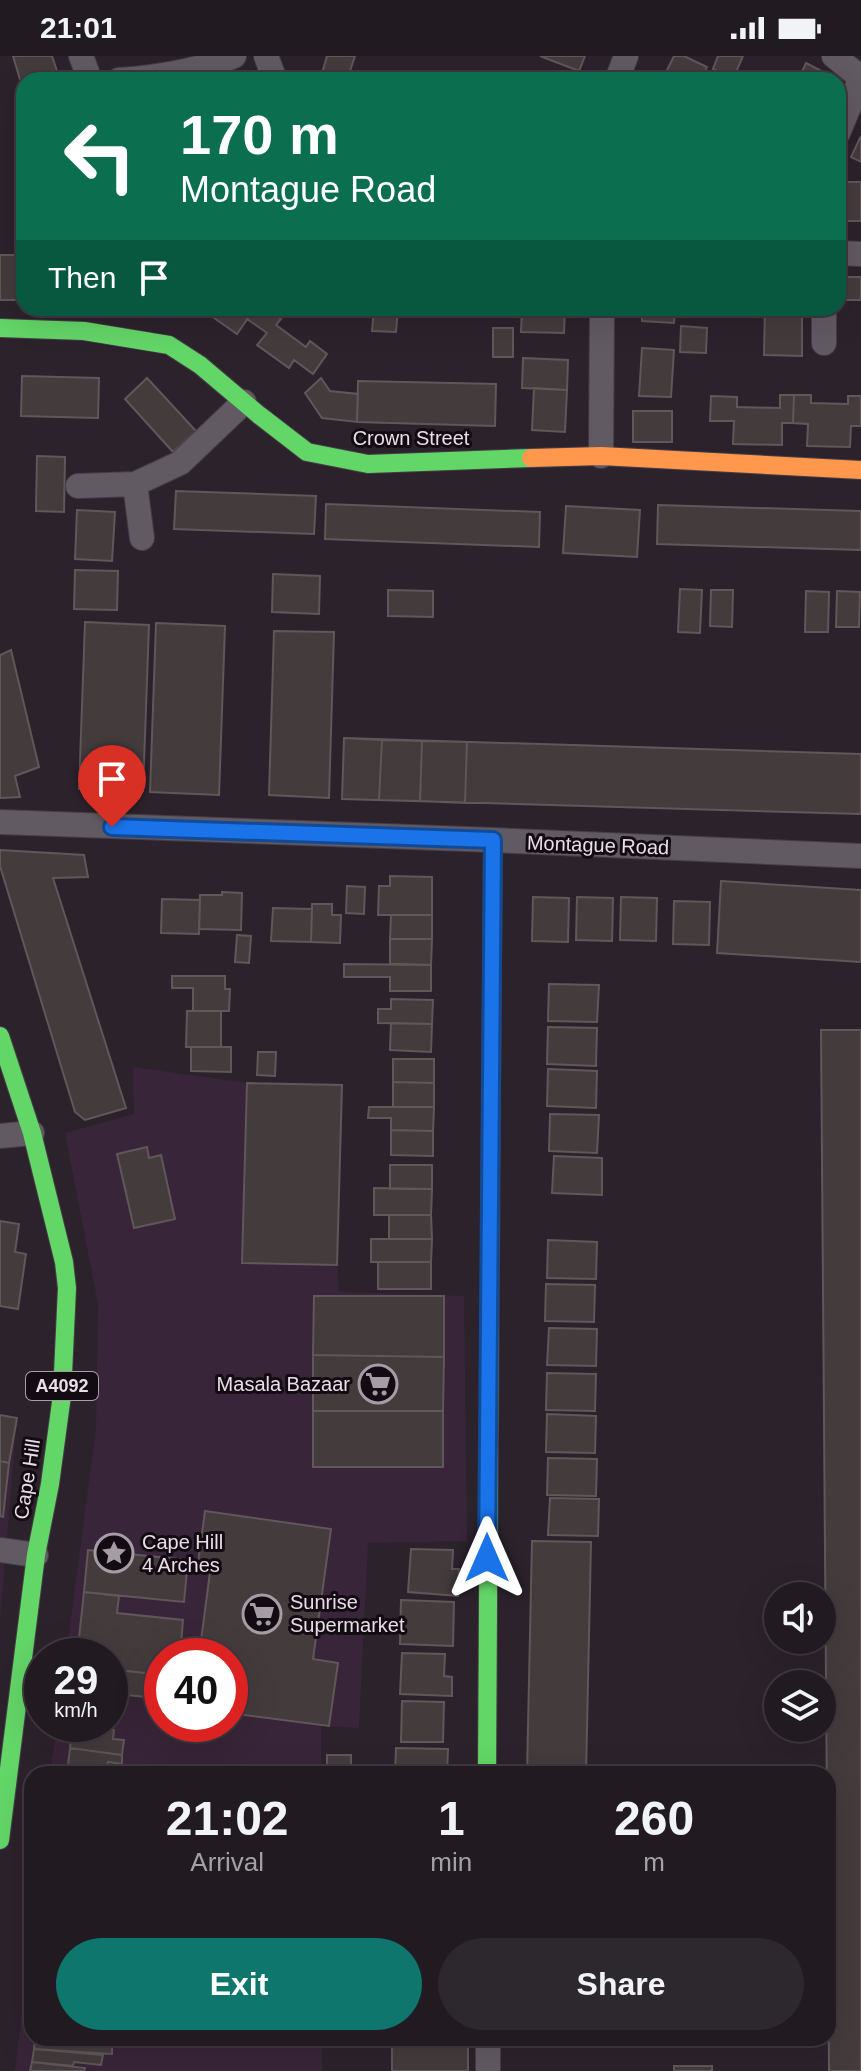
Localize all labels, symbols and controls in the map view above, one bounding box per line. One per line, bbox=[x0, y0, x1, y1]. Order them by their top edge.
text: 21:01 bbox=[40, 11, 117, 44]
text: 170 m bbox=[180, 103, 339, 166]
icon: left bbox=[48, 104, 152, 208]
text: Montague Road bbox=[180, 169, 436, 210]
icon: arrive bbox=[132, 256, 176, 300]
text: Then bbox=[48, 261, 116, 294]
street label: Crown Street bbox=[353, 427, 470, 449]
pin bbox=[78, 745, 146, 827]
icon: arrive bbox=[90, 757, 134, 801]
street label: Montague Road bbox=[526, 832, 670, 858]
supermarket icon: Masala Bazaar bbox=[357, 1363, 399, 1405]
road number: A4092 bbox=[26, 1372, 98, 1400]
place label: Masala Bazaar bbox=[217, 1373, 350, 1395]
street label: Cape Hill bbox=[10, 1437, 44, 1521]
position arrow bbox=[445, 1516, 529, 1600]
place label: Cape Hill 4 Arches bbox=[142, 1531, 223, 1576]
place icon: Cape Hill 4 Arches bbox=[93, 1532, 135, 1574]
map controls bbox=[764, 1582, 836, 1742]
button: sound bbox=[764, 1582, 836, 1654]
place label: Sunrise Supermarket bbox=[290, 1591, 405, 1636]
supermarket icon: Sunrise Supermarket bbox=[241, 1593, 283, 1635]
speed limit sign: 40 bbox=[144, 1638, 248, 1742]
text: 29 bbox=[54, 1658, 98, 1702]
button: layers bbox=[764, 1670, 836, 1742]
text: km/h bbox=[54, 1699, 98, 1721]
text: 21:02 bbox=[166, 1792, 289, 1845]
text: 1 bbox=[438, 1792, 465, 1845]
text: 260 bbox=[614, 1792, 694, 1845]
text: Arrival bbox=[190, 1847, 264, 1877]
text: min bbox=[430, 1847, 472, 1877]
text: m bbox=[643, 1847, 665, 1877]
button: Exit bbox=[56, 1938, 422, 2030]
button: Share bbox=[438, 1938, 804, 2030]

